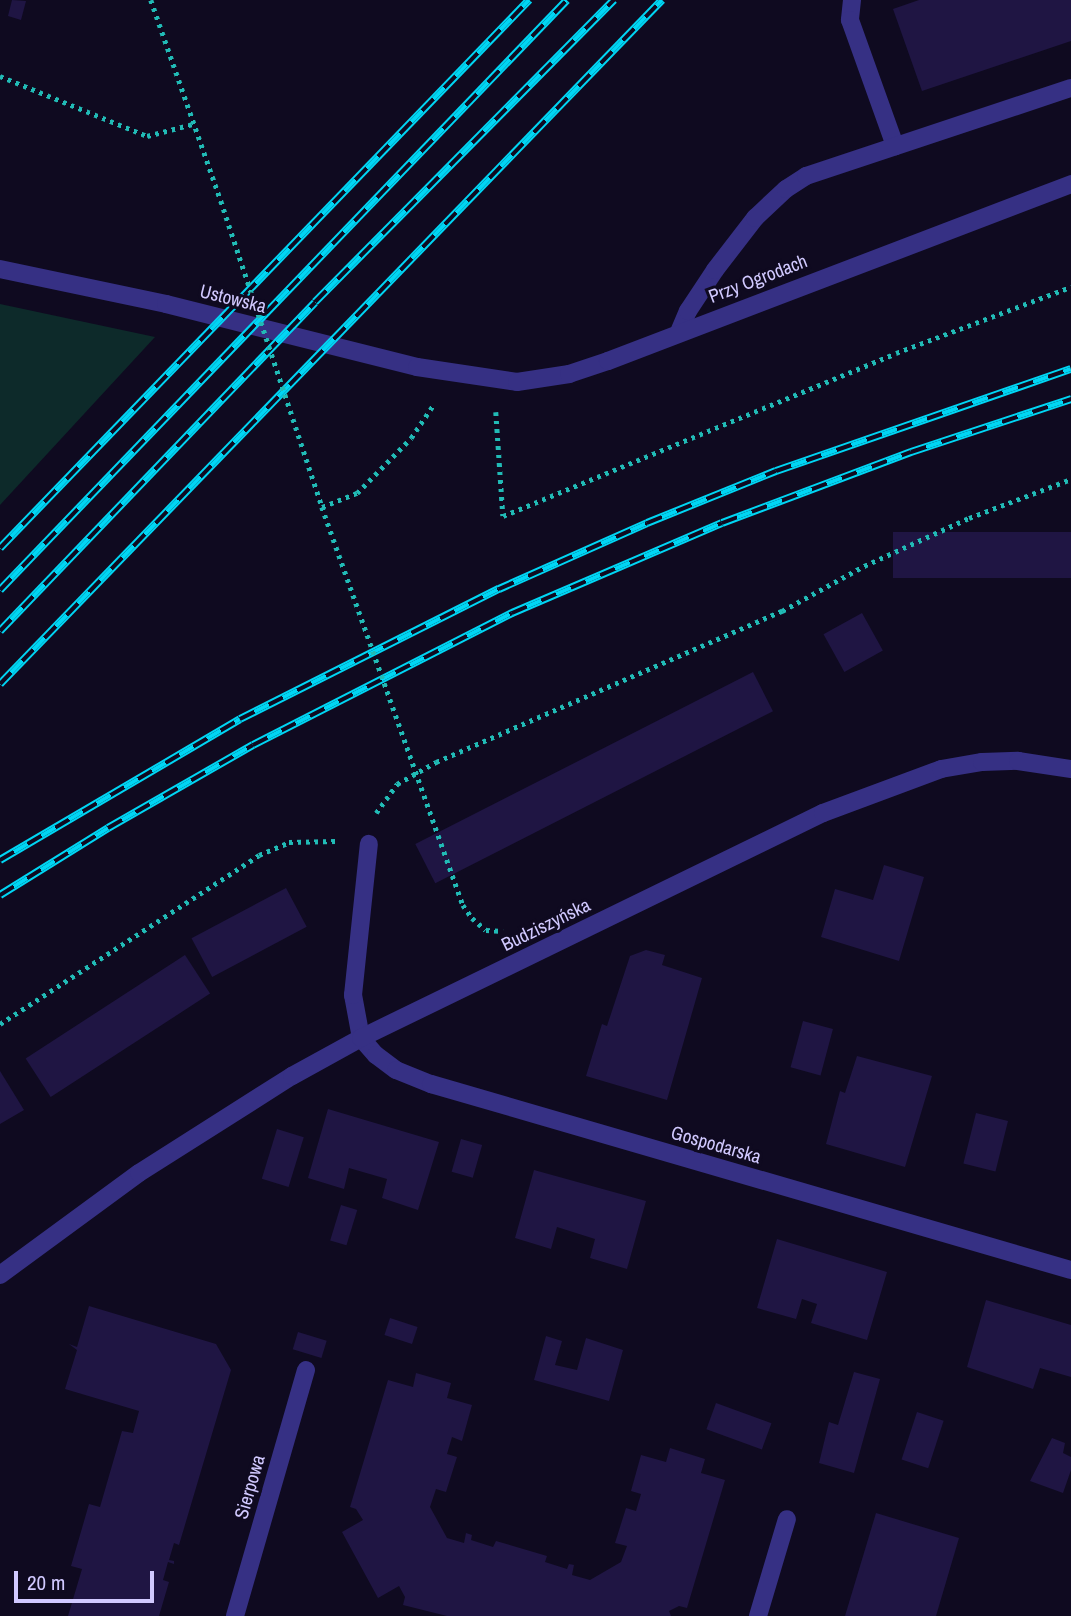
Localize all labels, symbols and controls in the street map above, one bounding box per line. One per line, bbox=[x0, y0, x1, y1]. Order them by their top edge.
street label: Przy Ogrodach bbox=[705, 250, 811, 308]
street label: Ustowska bbox=[197, 280, 269, 318]
street label: Budziszyńska bbox=[498, 894, 594, 956]
street label: Gospodarska bbox=[668, 1121, 764, 1169]
street label: Sierpowa bbox=[230, 1452, 270, 1522]
scale bar bbox=[18, 1556, 158, 1600]
text: 20 m bbox=[27, 1568, 65, 1597]

